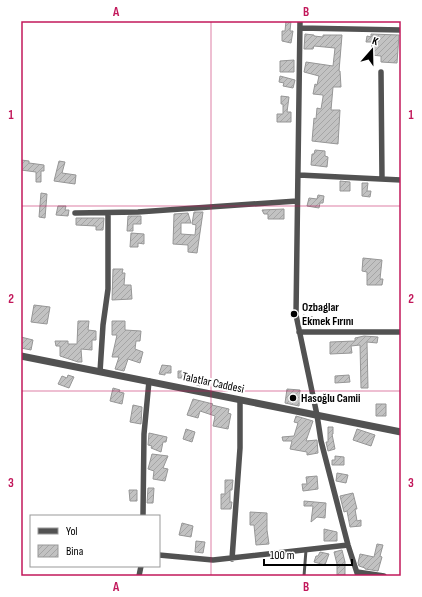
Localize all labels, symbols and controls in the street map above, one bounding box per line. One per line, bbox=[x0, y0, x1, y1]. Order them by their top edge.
text: A bbox=[112, 4, 120, 20]
text: B bbox=[303, 4, 309, 20]
north arrow bbox=[352, 30, 392, 70]
text: K bbox=[370, 34, 381, 48]
text: 1 bbox=[8, 107, 14, 123]
text: 1 bbox=[408, 107, 414, 123]
text: 2 bbox=[8, 291, 14, 307]
text: 2 bbox=[408, 291, 414, 307]
place label: Ozbaglar Ekmek Fırını bbox=[302, 300, 354, 329]
marker: Ozbaglar Ekmek Fırını bbox=[289, 309, 299, 319]
street label: Talatlar Caddesi bbox=[181, 369, 245, 397]
place label: Hasoğlu Camii bbox=[301, 391, 361, 406]
marker: Hasoğlu Camii bbox=[288, 393, 298, 403]
text: 3 bbox=[8, 475, 14, 491]
text: 3 bbox=[408, 475, 414, 491]
legend bbox=[30, 515, 160, 567]
text: Yol bbox=[66, 524, 78, 539]
scale bar bbox=[264, 541, 352, 567]
text: Bina bbox=[66, 544, 84, 559]
text: 100 m bbox=[270, 548, 295, 563]
text: A bbox=[112, 579, 120, 595]
text: B bbox=[303, 579, 309, 595]

